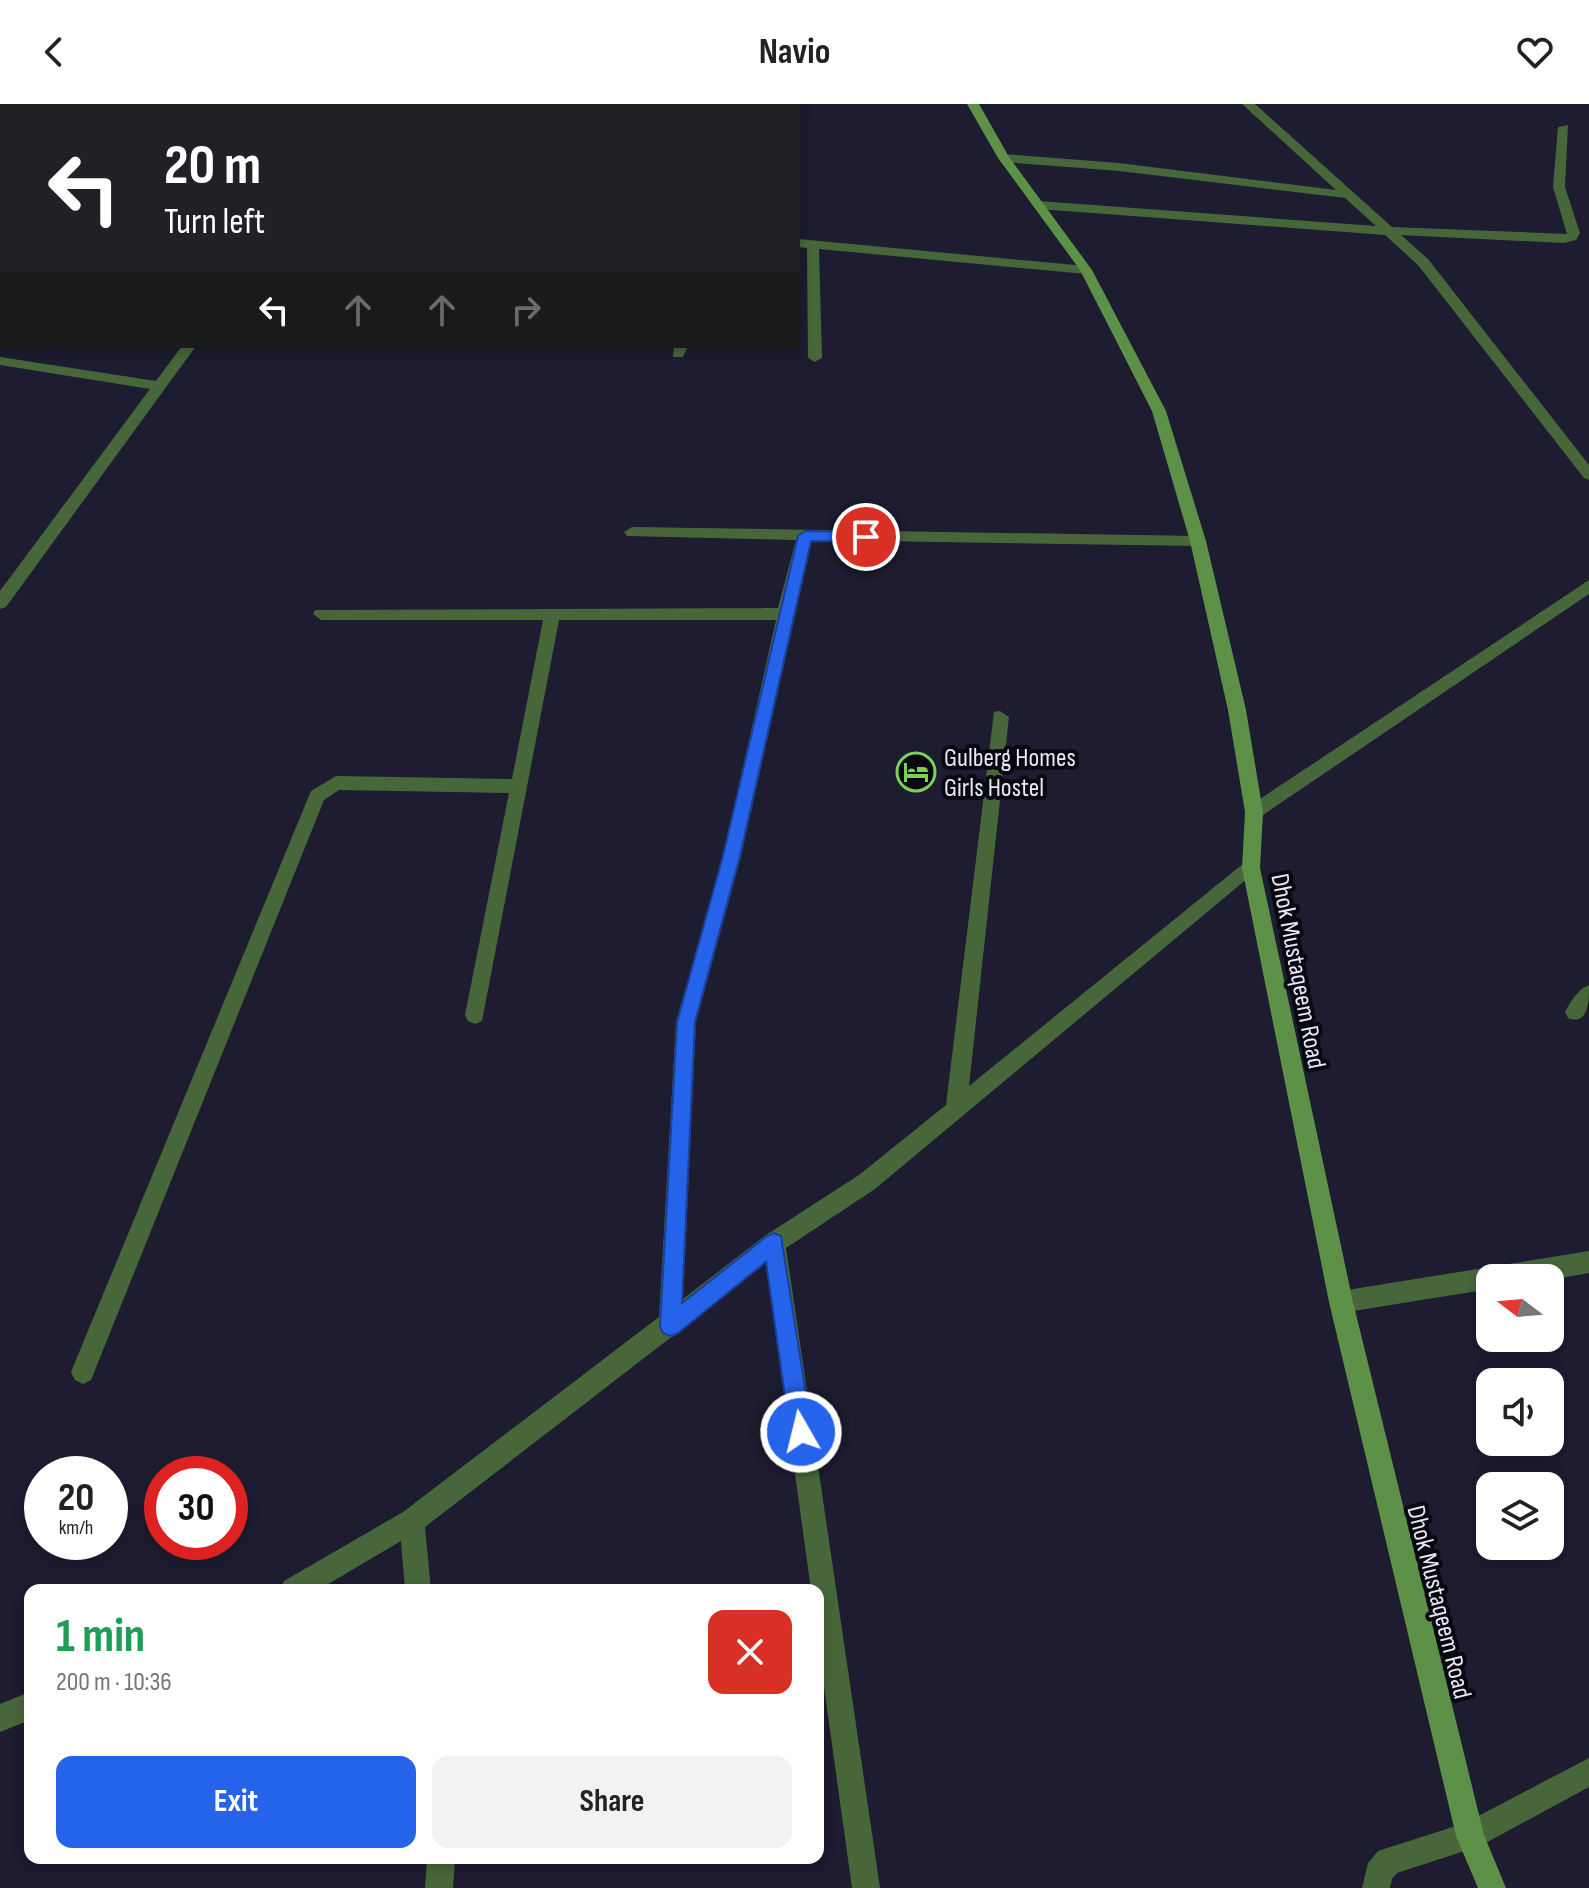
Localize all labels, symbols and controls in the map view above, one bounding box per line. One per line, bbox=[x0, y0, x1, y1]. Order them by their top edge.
icon: back bbox=[32, 30, 76, 74]
icon: heart bbox=[1513, 30, 1557, 74]
text: Navio bbox=[759, 31, 830, 74]
text: 20 m bbox=[164, 133, 261, 200]
icon: left bbox=[32, 136, 136, 240]
text: Turn left bbox=[164, 201, 265, 244]
icon: left bbox=[252, 288, 296, 332]
icon: ahead bbox=[336, 288, 380, 332]
icon: ahead bbox=[420, 288, 464, 332]
icon: right bbox=[504, 288, 548, 332]
pin bbox=[832, 503, 900, 571]
icon: arrive bbox=[844, 515, 888, 559]
place label: Gulberg Homes Girls Hostel bbox=[944, 743, 1076, 804]
hotel icon: Gulberg Homes Girls Hostel bbox=[895, 751, 937, 793]
street label: Dhok Mustaqeem Road bbox=[1263, 871, 1332, 1071]
north arrow bbox=[1476, 1264, 1564, 1352]
map controls bbox=[1476, 1264, 1564, 1560]
button: sound bbox=[1476, 1368, 1564, 1456]
position arrow bbox=[759, 1390, 843, 1474]
speed limit sign: 30 bbox=[144, 1456, 248, 1560]
button: layers bbox=[1476, 1472, 1564, 1560]
text: 20 bbox=[58, 1474, 94, 1522]
street label: Dhok Mustaqeem Road bbox=[1400, 1503, 1478, 1702]
text: km/h bbox=[59, 1516, 93, 1540]
text: 1 min bbox=[56, 1608, 145, 1665]
button: close bbox=[708, 1610, 792, 1694]
text: 200 m · 10:36 bbox=[56, 1667, 172, 1698]
button: Exit bbox=[56, 1756, 416, 1848]
button: Share bbox=[432, 1756, 792, 1848]

